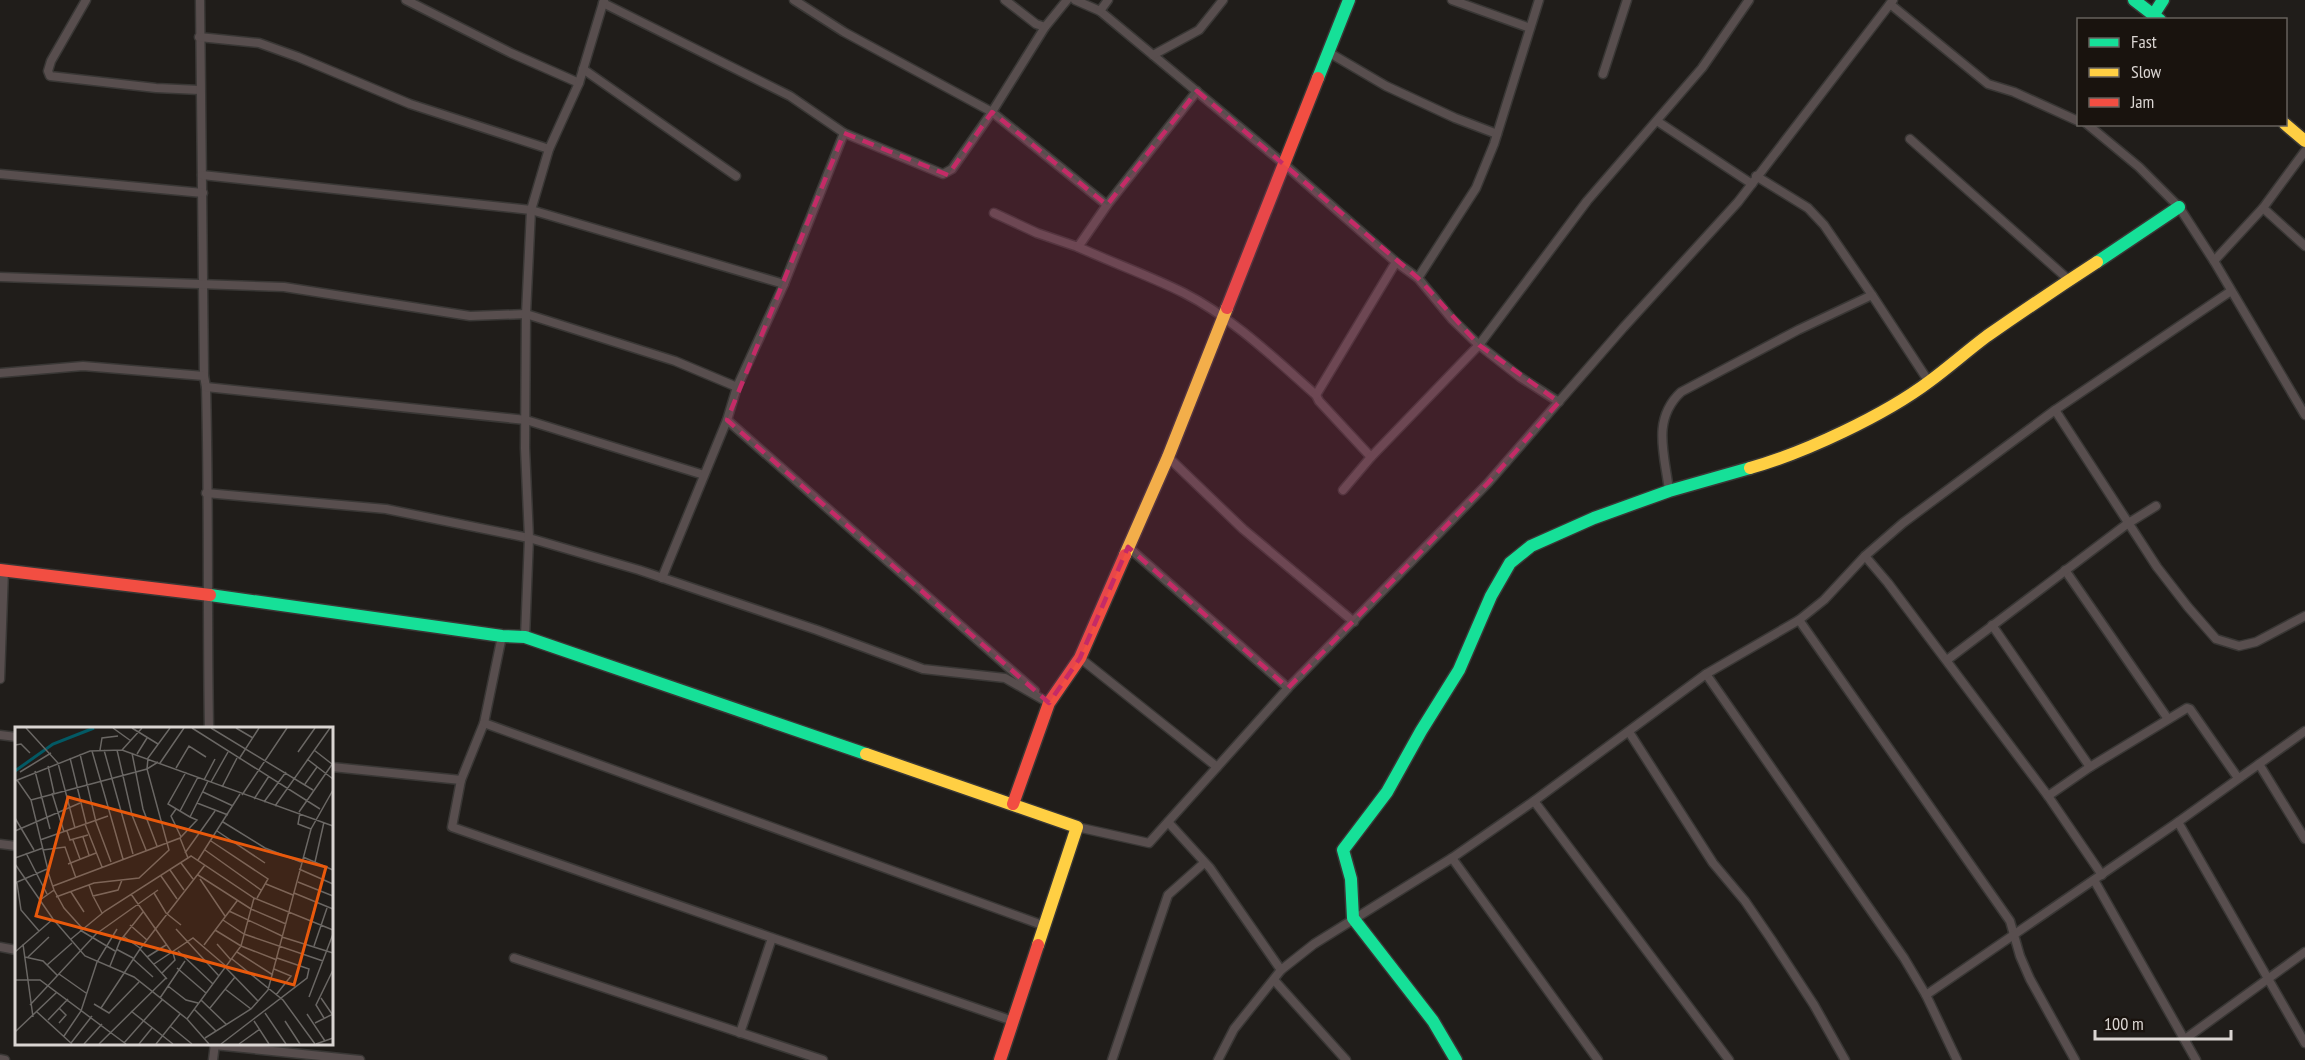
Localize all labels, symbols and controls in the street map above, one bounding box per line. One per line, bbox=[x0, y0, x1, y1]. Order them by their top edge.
legend bbox=[2077, 18, 2287, 126]
text: Fast bbox=[2131, 30, 2157, 53]
text: Slow bbox=[2131, 60, 2162, 83]
text: Jam bbox=[2130, 90, 2154, 113]
inset map bbox=[15, 727, 333, 1045]
scale bar bbox=[2095, 1003, 2232, 1041]
text: 100 m bbox=[2104, 1012, 2144, 1035]

